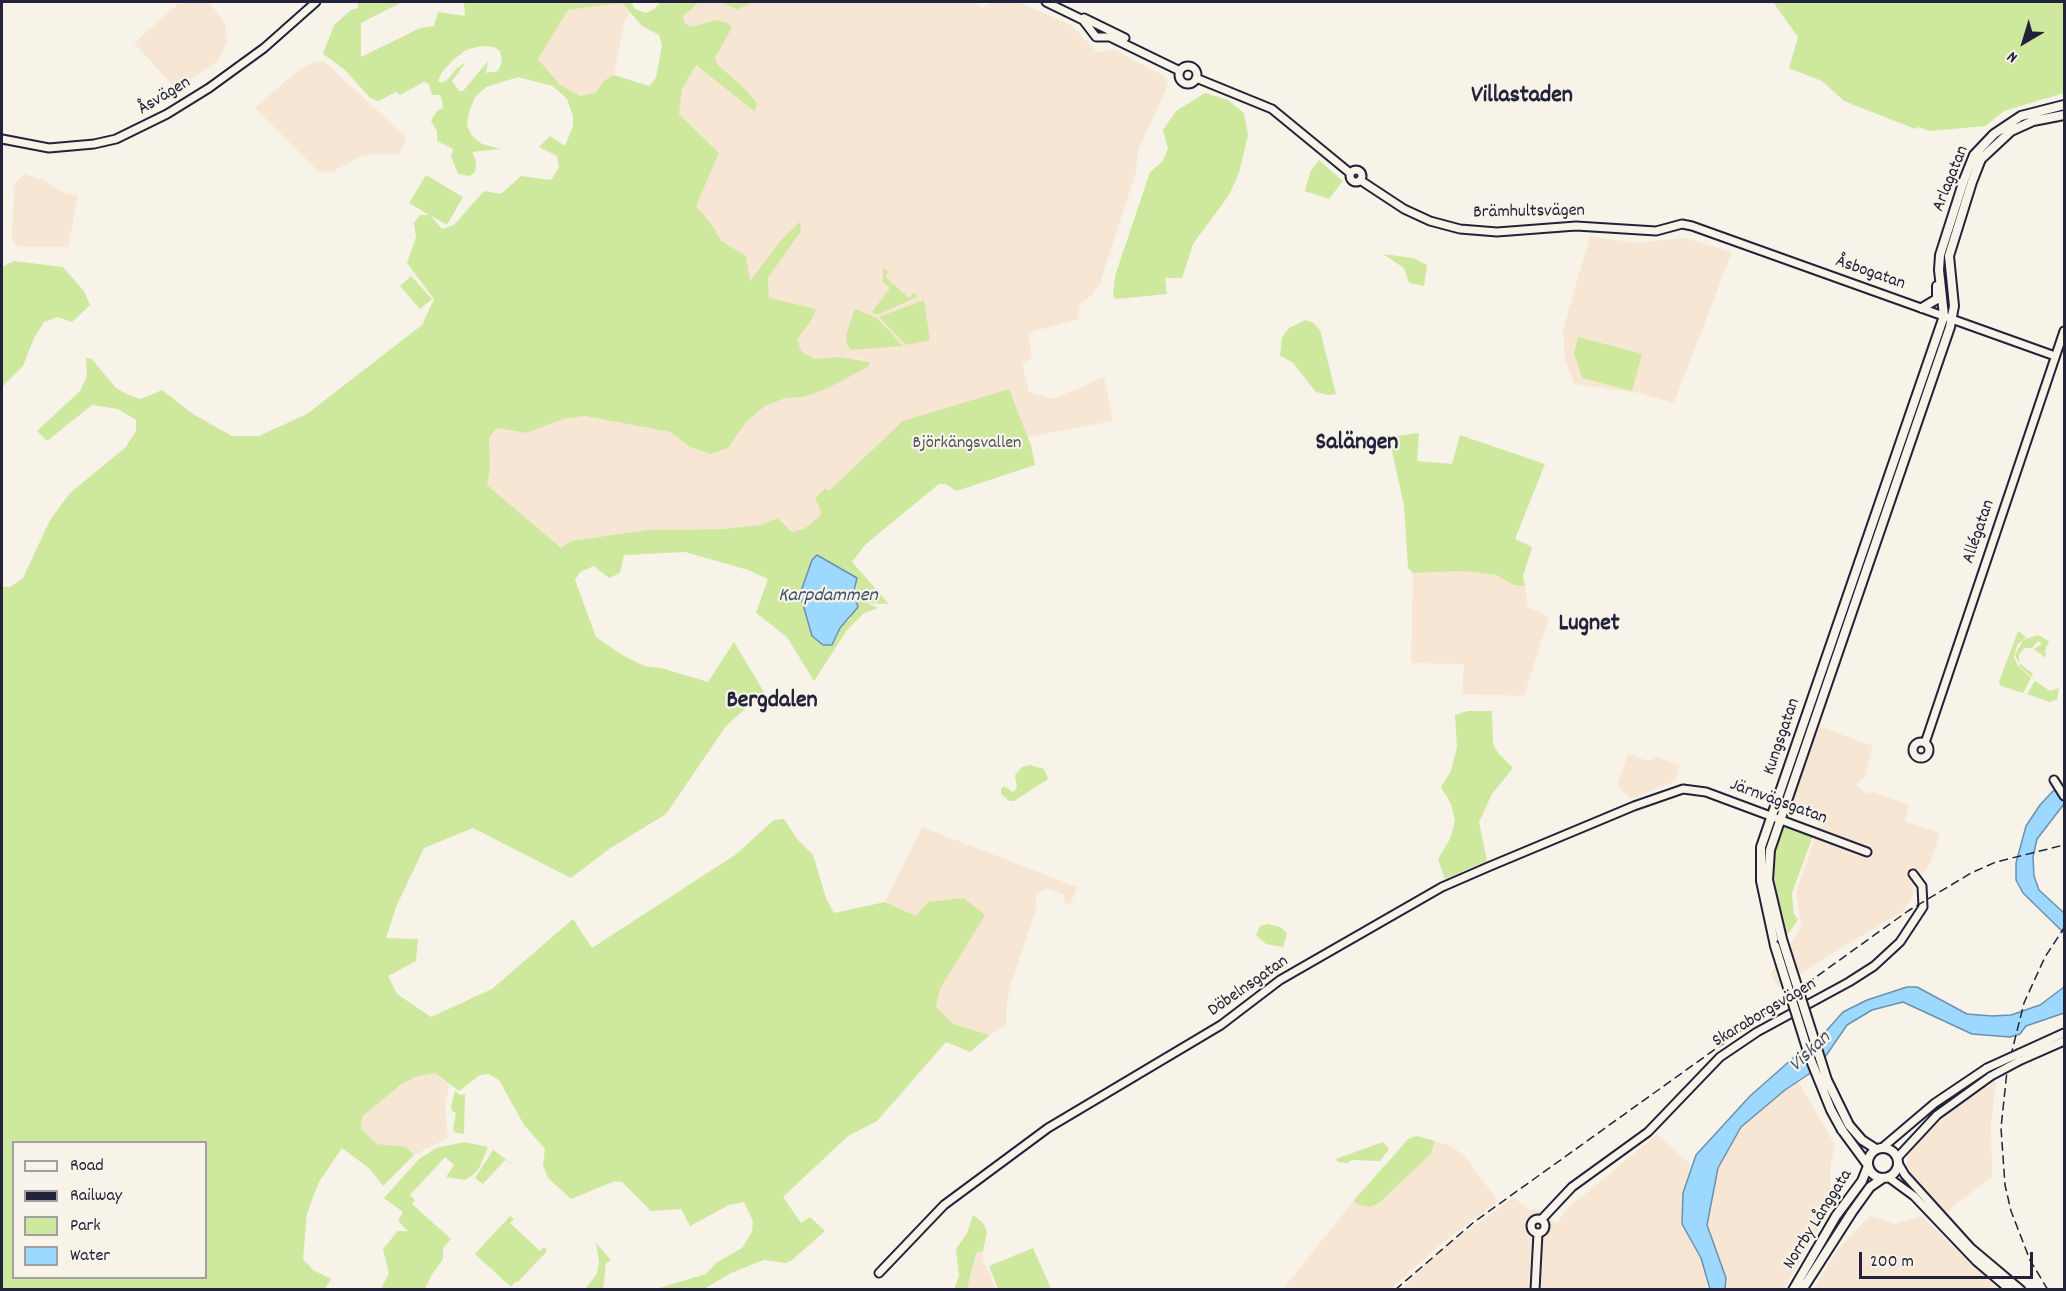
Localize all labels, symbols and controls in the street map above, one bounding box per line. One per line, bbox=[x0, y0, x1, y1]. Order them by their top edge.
north arrow bbox=[1994, 12, 2054, 72]
text: N bbox=[2002, 45, 2023, 68]
street label: Åsvägen bbox=[135, 73, 195, 121]
district label: Villastaden bbox=[1471, 84, 1573, 112]
street label: Arlagatan bbox=[1929, 143, 1975, 215]
street label: Brämhultsvägen bbox=[1473, 201, 1585, 225]
street label: Åsbogatan bbox=[1832, 252, 1908, 296]
district label: Salängen bbox=[1316, 431, 1398, 459]
park label: Björkängsvallen bbox=[913, 434, 1021, 456]
street label: Allégatan bbox=[1959, 497, 2001, 567]
water label: Karpdammen bbox=[778, 585, 878, 609]
district label: Lugnet bbox=[1558, 612, 1620, 640]
district label: Bergdalen bbox=[726, 689, 818, 717]
street label: Kungsgatan bbox=[1760, 696, 1806, 778]
street label: Järnvägsgatan bbox=[1726, 775, 1830, 831]
street label: Döbelnsgatan bbox=[1205, 952, 1293, 1022]
street label: Skaraborgsvägen bbox=[1709, 975, 1821, 1053]
water label: Viskan bbox=[1785, 1028, 1837, 1078]
legend bbox=[12, 1141, 207, 1279]
text: Road bbox=[70, 1154, 104, 1179]
street label: Norrby Långgata bbox=[1780, 1166, 1858, 1274]
text: Railway bbox=[70, 1184, 122, 1209]
text: Park bbox=[70, 1214, 101, 1239]
scale bar bbox=[1862, 1240, 2036, 1278]
text: Water bbox=[70, 1244, 110, 1269]
text: 200 m bbox=[1870, 1250, 1914, 1275]

